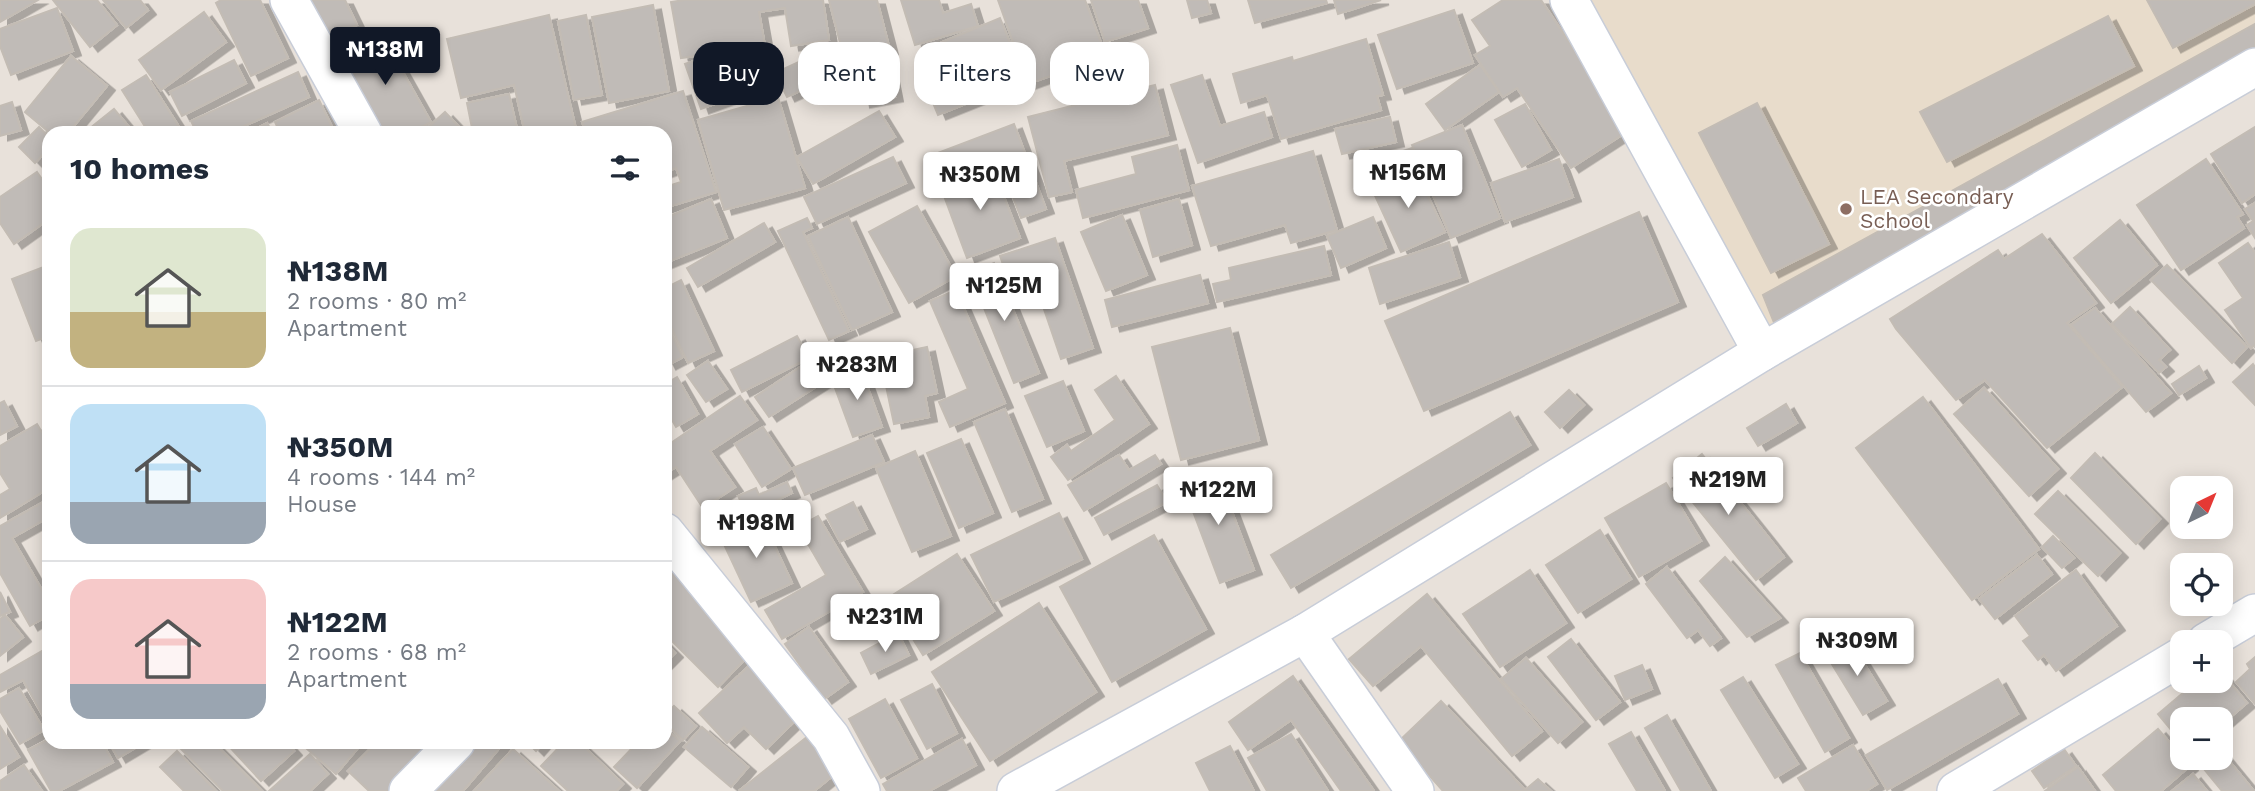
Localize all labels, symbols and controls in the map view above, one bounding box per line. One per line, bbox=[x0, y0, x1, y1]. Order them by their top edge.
pin: ₦138M bbox=[336, 28, 434, 87]
text: ₦138M bbox=[346, 36, 424, 63]
chip: Buy bbox=[693, 42, 784, 105]
chip: Rent bbox=[798, 42, 900, 105]
chip: Filters bbox=[914, 42, 1036, 105]
chip: New bbox=[1050, 42, 1149, 105]
icon: filters bbox=[606, 149, 644, 187]
pin: ₦156M bbox=[1359, 150, 1457, 210]
text: 10 homes bbox=[70, 151, 209, 186]
pin: ₦350M bbox=[931, 152, 1029, 212]
text: ₦156M bbox=[1369, 159, 1447, 186]
text: ₦350M bbox=[939, 161, 1021, 188]
place label: LEA Secondary School bbox=[1860, 184, 2014, 233]
marker: LEA Secondary School bbox=[1838, 201, 1854, 217]
text: ₦138M bbox=[287, 253, 389, 288]
icon: home bbox=[126, 256, 210, 340]
pin: ₦125M bbox=[955, 264, 1053, 323]
text: ₦125M bbox=[966, 272, 1042, 299]
text: 2 rooms · 80 m² bbox=[287, 288, 466, 315]
text: Apartment bbox=[287, 315, 407, 342]
pin: ₦283M bbox=[808, 342, 906, 402]
text: ₦283M bbox=[816, 351, 898, 378]
text: ₦350M bbox=[287, 429, 394, 464]
icon: home bbox=[126, 432, 210, 516]
pin: ₦219M bbox=[1679, 458, 1777, 517]
text: 4 rooms · 144 m² bbox=[287, 464, 475, 491]
text: ₦219M bbox=[1689, 466, 1767, 493]
pin: ₦122M bbox=[1169, 468, 1267, 527]
text: ₦122M bbox=[1179, 476, 1257, 503]
north arrow bbox=[2170, 476, 2233, 539]
map controls bbox=[2170, 476, 2233, 770]
text: House bbox=[287, 491, 357, 518]
pin: ₦198M bbox=[707, 500, 805, 560]
text: ₦198M bbox=[717, 509, 795, 536]
button: locate bbox=[2170, 553, 2233, 616]
pin: ₦231M bbox=[836, 594, 934, 654]
text: ₦231M bbox=[846, 603, 924, 630]
text: ₦122M bbox=[287, 604, 388, 639]
icon: home bbox=[126, 607, 210, 691]
pin: ₦309M bbox=[1808, 618, 1906, 678]
text: ₦309M bbox=[1816, 627, 1898, 654]
button: + bbox=[2170, 630, 2233, 693]
text: 2 rooms · 68 m² bbox=[287, 639, 466, 666]
text: Apartment bbox=[287, 666, 407, 693]
button: − bbox=[2170, 707, 2233, 770]

